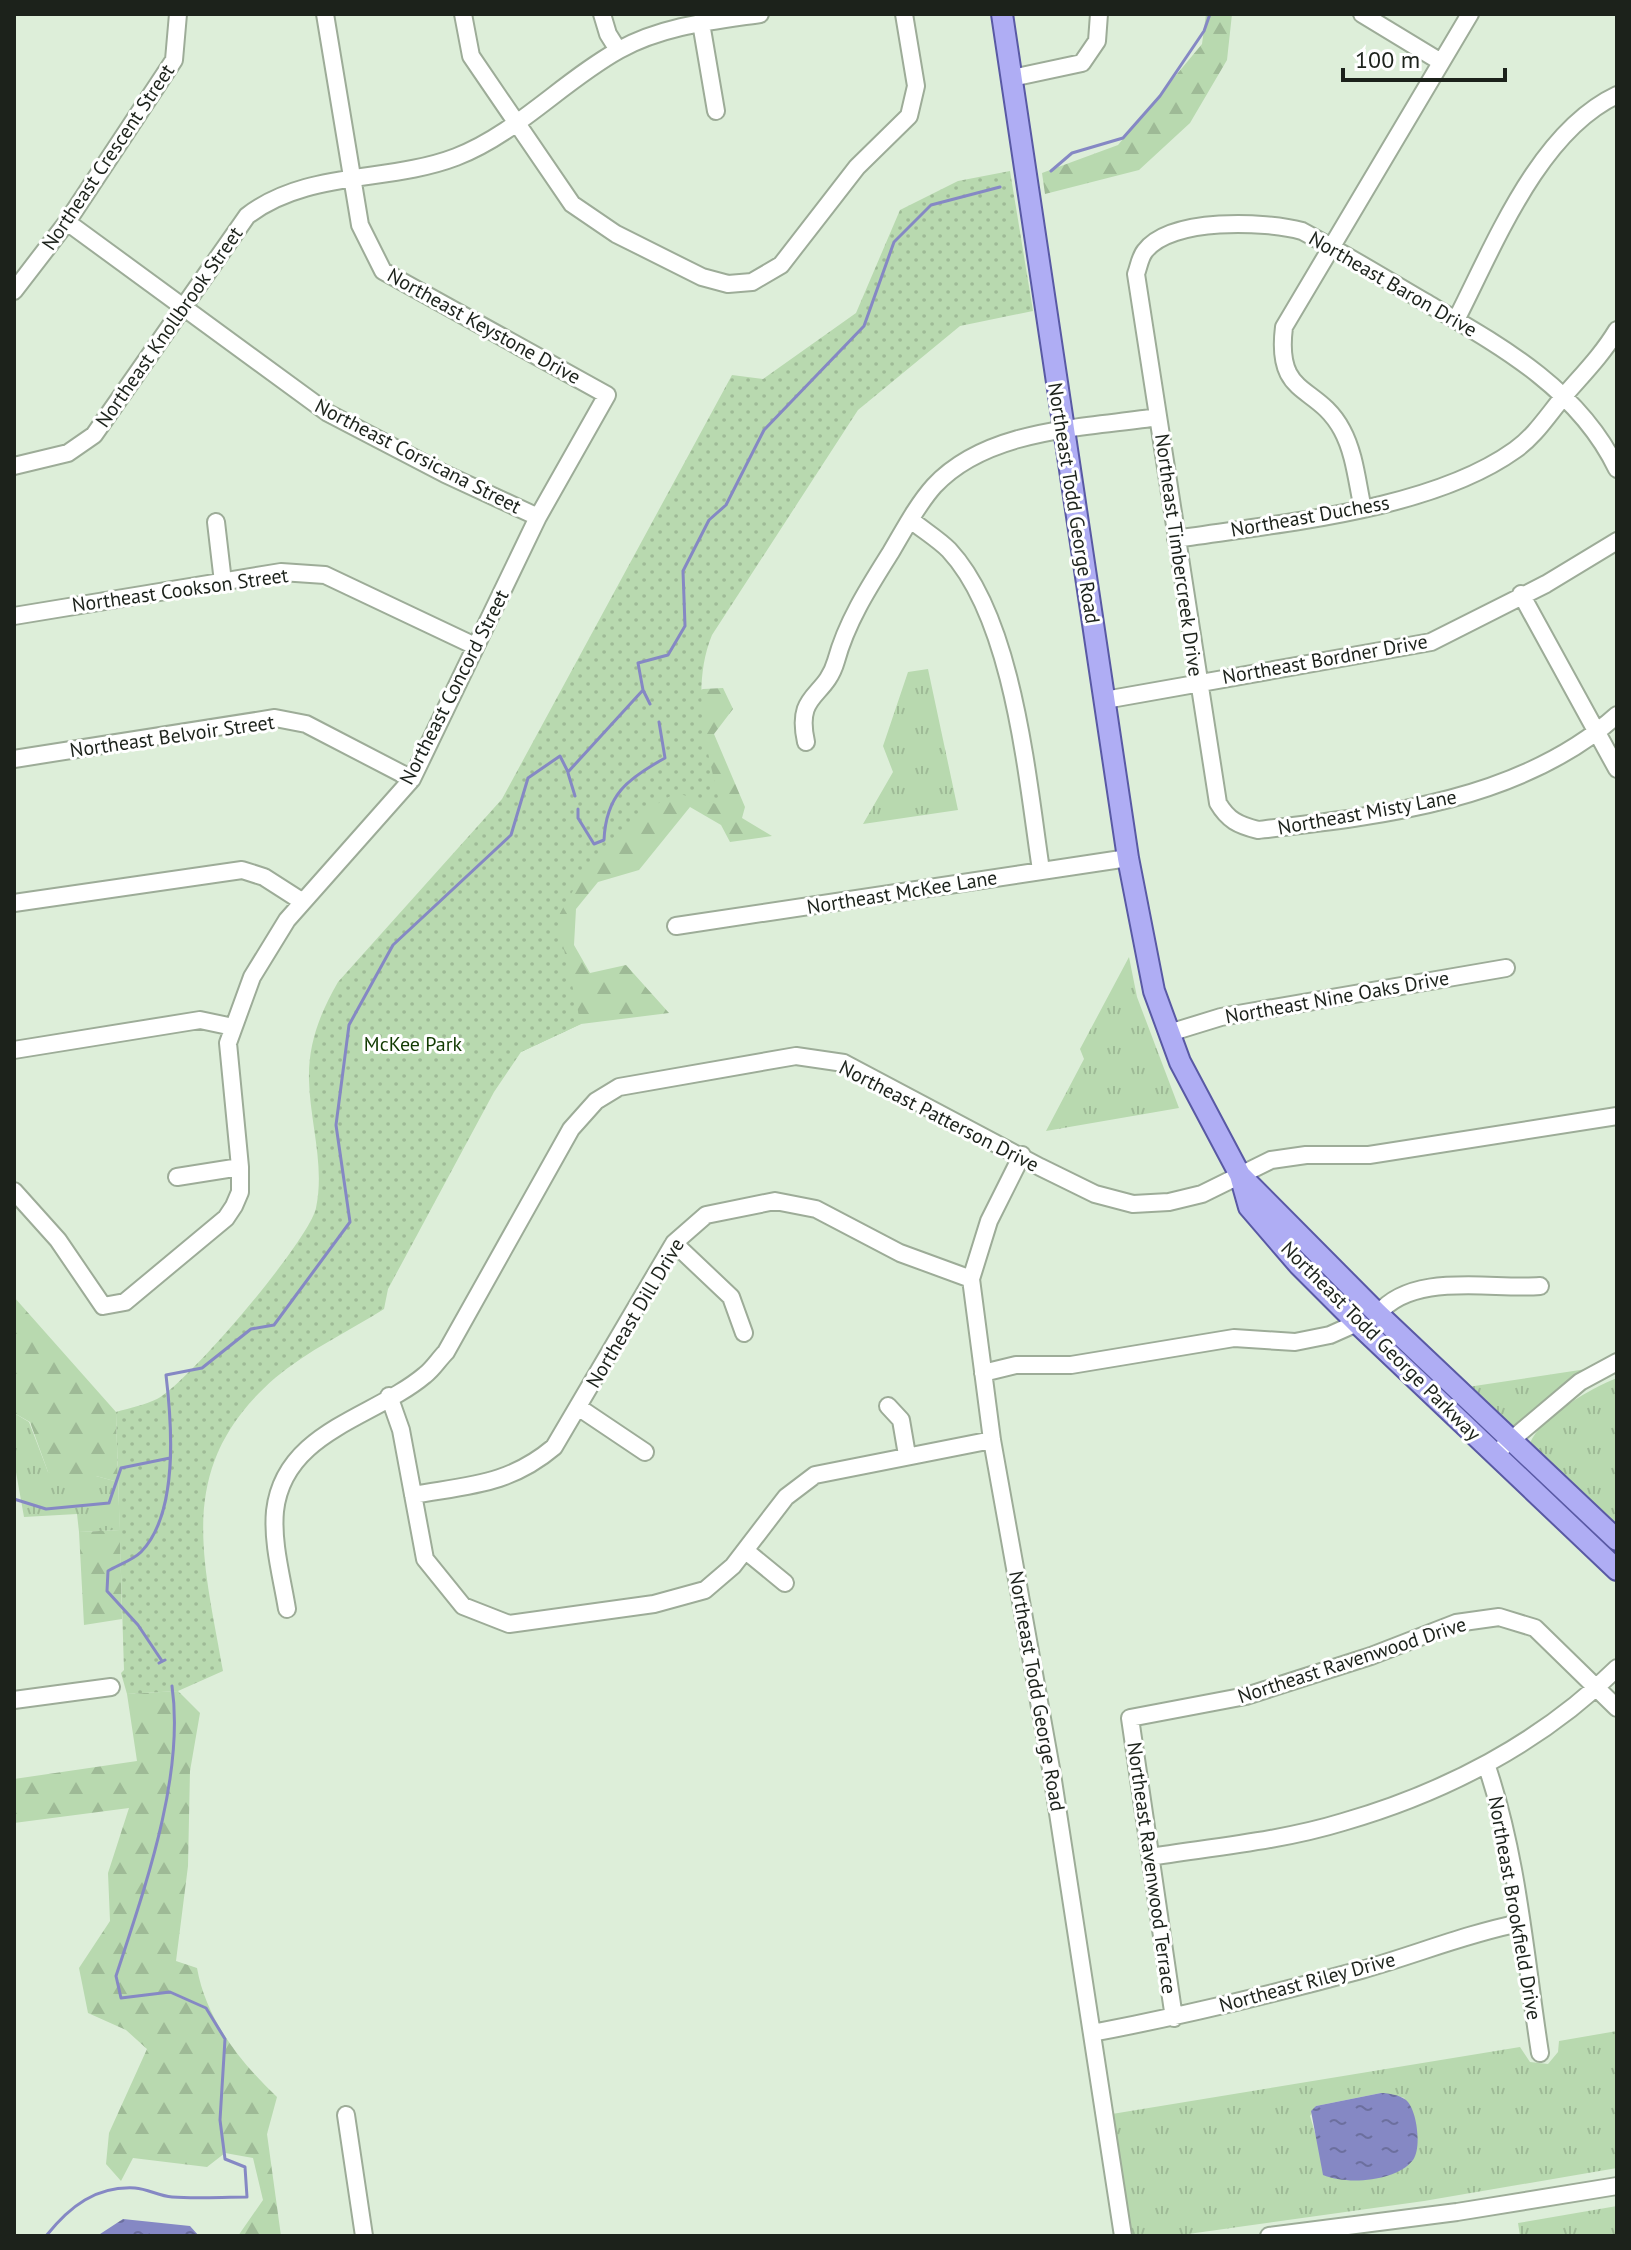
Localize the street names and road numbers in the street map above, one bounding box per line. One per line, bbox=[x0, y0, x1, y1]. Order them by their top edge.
street label: Northeast Crescent Street bbox=[36, 59, 180, 255]
street label: Northeast Knollbrook Street bbox=[90, 221, 248, 432]
street label: Northeast Baron Drive bbox=[1304, 225, 1482, 343]
street label: Northeast Keystone Drive bbox=[383, 262, 585, 390]
street label: Northeast Todd George Road bbox=[1042, 381, 1106, 625]
street label: Northeast Corsicana Street bbox=[310, 393, 526, 519]
street label: Northeast Timbercreek Drive bbox=[1149, 432, 1209, 678]
street label: Northeast Duchess bbox=[1229, 489, 1391, 543]
street label: Northeast Cookson Street bbox=[70, 562, 290, 618]
street label: Northeast Concord Street bbox=[393, 585, 515, 789]
street label: Northeast Bordner Drive bbox=[1220, 628, 1430, 690]
street label: Northeast Belvoir Street bbox=[68, 709, 276, 763]
street label: Northeast Misty Lane bbox=[1276, 783, 1458, 841]
street label: Northeast McKee Lane bbox=[805, 864, 999, 920]
street label: Northeast Nine Oaks Drive bbox=[1223, 964, 1451, 1030]
street label: Northeast Patterson Drive bbox=[835, 1054, 1043, 1178]
street label: Northeast Dill Drive bbox=[580, 1233, 690, 1393]
street label: Northeast Todd George Parkway bbox=[1276, 1236, 1487, 1447]
street label: Northeast Todd George Road bbox=[1003, 1569, 1071, 1813]
street label: Northeast Ravenwood Drive bbox=[1234, 1611, 1470, 1709]
street label: Northeast Ravenwood Terrace bbox=[1121, 1740, 1183, 1996]
street label: Northeast Brookfield Drive bbox=[1482, 1794, 1548, 2022]
street label: Northeast Riley Drive bbox=[1216, 1946, 1398, 2018]

